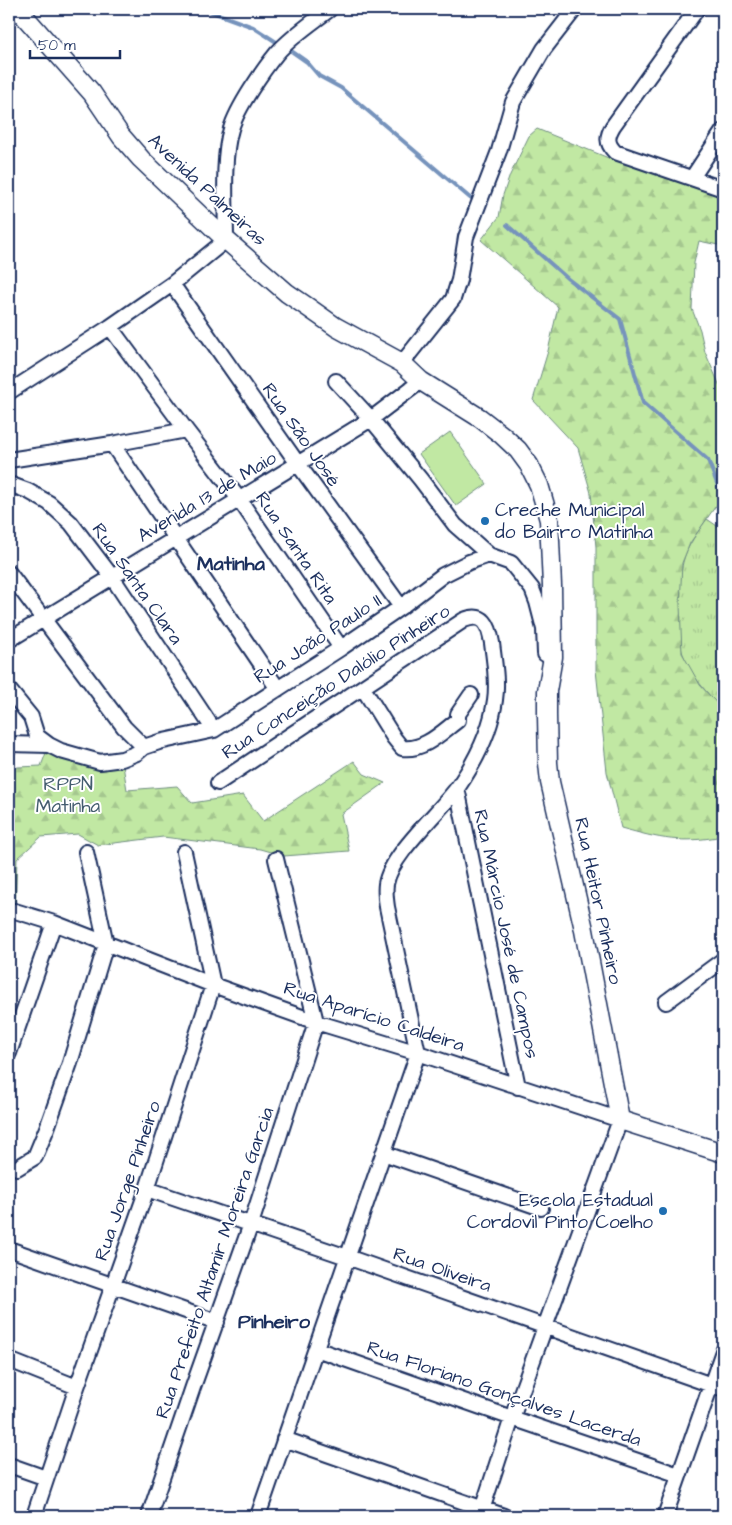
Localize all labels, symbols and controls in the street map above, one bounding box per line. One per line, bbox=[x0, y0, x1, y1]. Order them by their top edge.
scale bar bbox=[30, 28, 120, 60]
text: 50 m bbox=[38, 35, 76, 56]
street label: Avenida Palmeiras bbox=[141, 128, 273, 252]
street label: Rua São José bbox=[255, 378, 347, 492]
street label: Avenida 13 de Maio bbox=[132, 445, 282, 549]
street label: Rua Santa Rita bbox=[248, 486, 344, 610]
place label: Creche Municipal do Bairro Matinha bbox=[495, 497, 653, 546]
marker: Creche Municipal do Bairro Matinha bbox=[479, 515, 491, 527]
street label: Rua Santa Clara bbox=[85, 518, 189, 651]
district label: Matinha bbox=[197, 550, 266, 578]
street label: Rua João Paulo II bbox=[249, 587, 387, 691]
street label: Rua Conceição Dalólio Pinheiro bbox=[217, 598, 456, 766]
park label: RPPN Matinha bbox=[36, 771, 101, 820]
street label: Rua Márcio José de Campos bbox=[466, 807, 546, 1061]
street label: Rua Heitor Pinheiro bbox=[567, 815, 629, 987]
street label: Rua Aparício Caldeira bbox=[280, 975, 468, 1059]
street label: Rua Jorge Pinheiro bbox=[88, 1097, 169, 1265]
street label: Rua Prefeito Altamir Moreira Garcia bbox=[149, 1103, 281, 1422]
place label: Escola Estadual Cordovil Pinto Coelho bbox=[467, 1187, 653, 1236]
marker: Escola Estadual Cordovil Pinto Coelho bbox=[657, 1205, 669, 1217]
street label: Rua Oliveira bbox=[389, 1241, 495, 1300]
district label: Pinheiro bbox=[238, 1308, 311, 1336]
street label: Rua Floriano Gonçalves Lacerda bbox=[363, 1334, 645, 1454]

